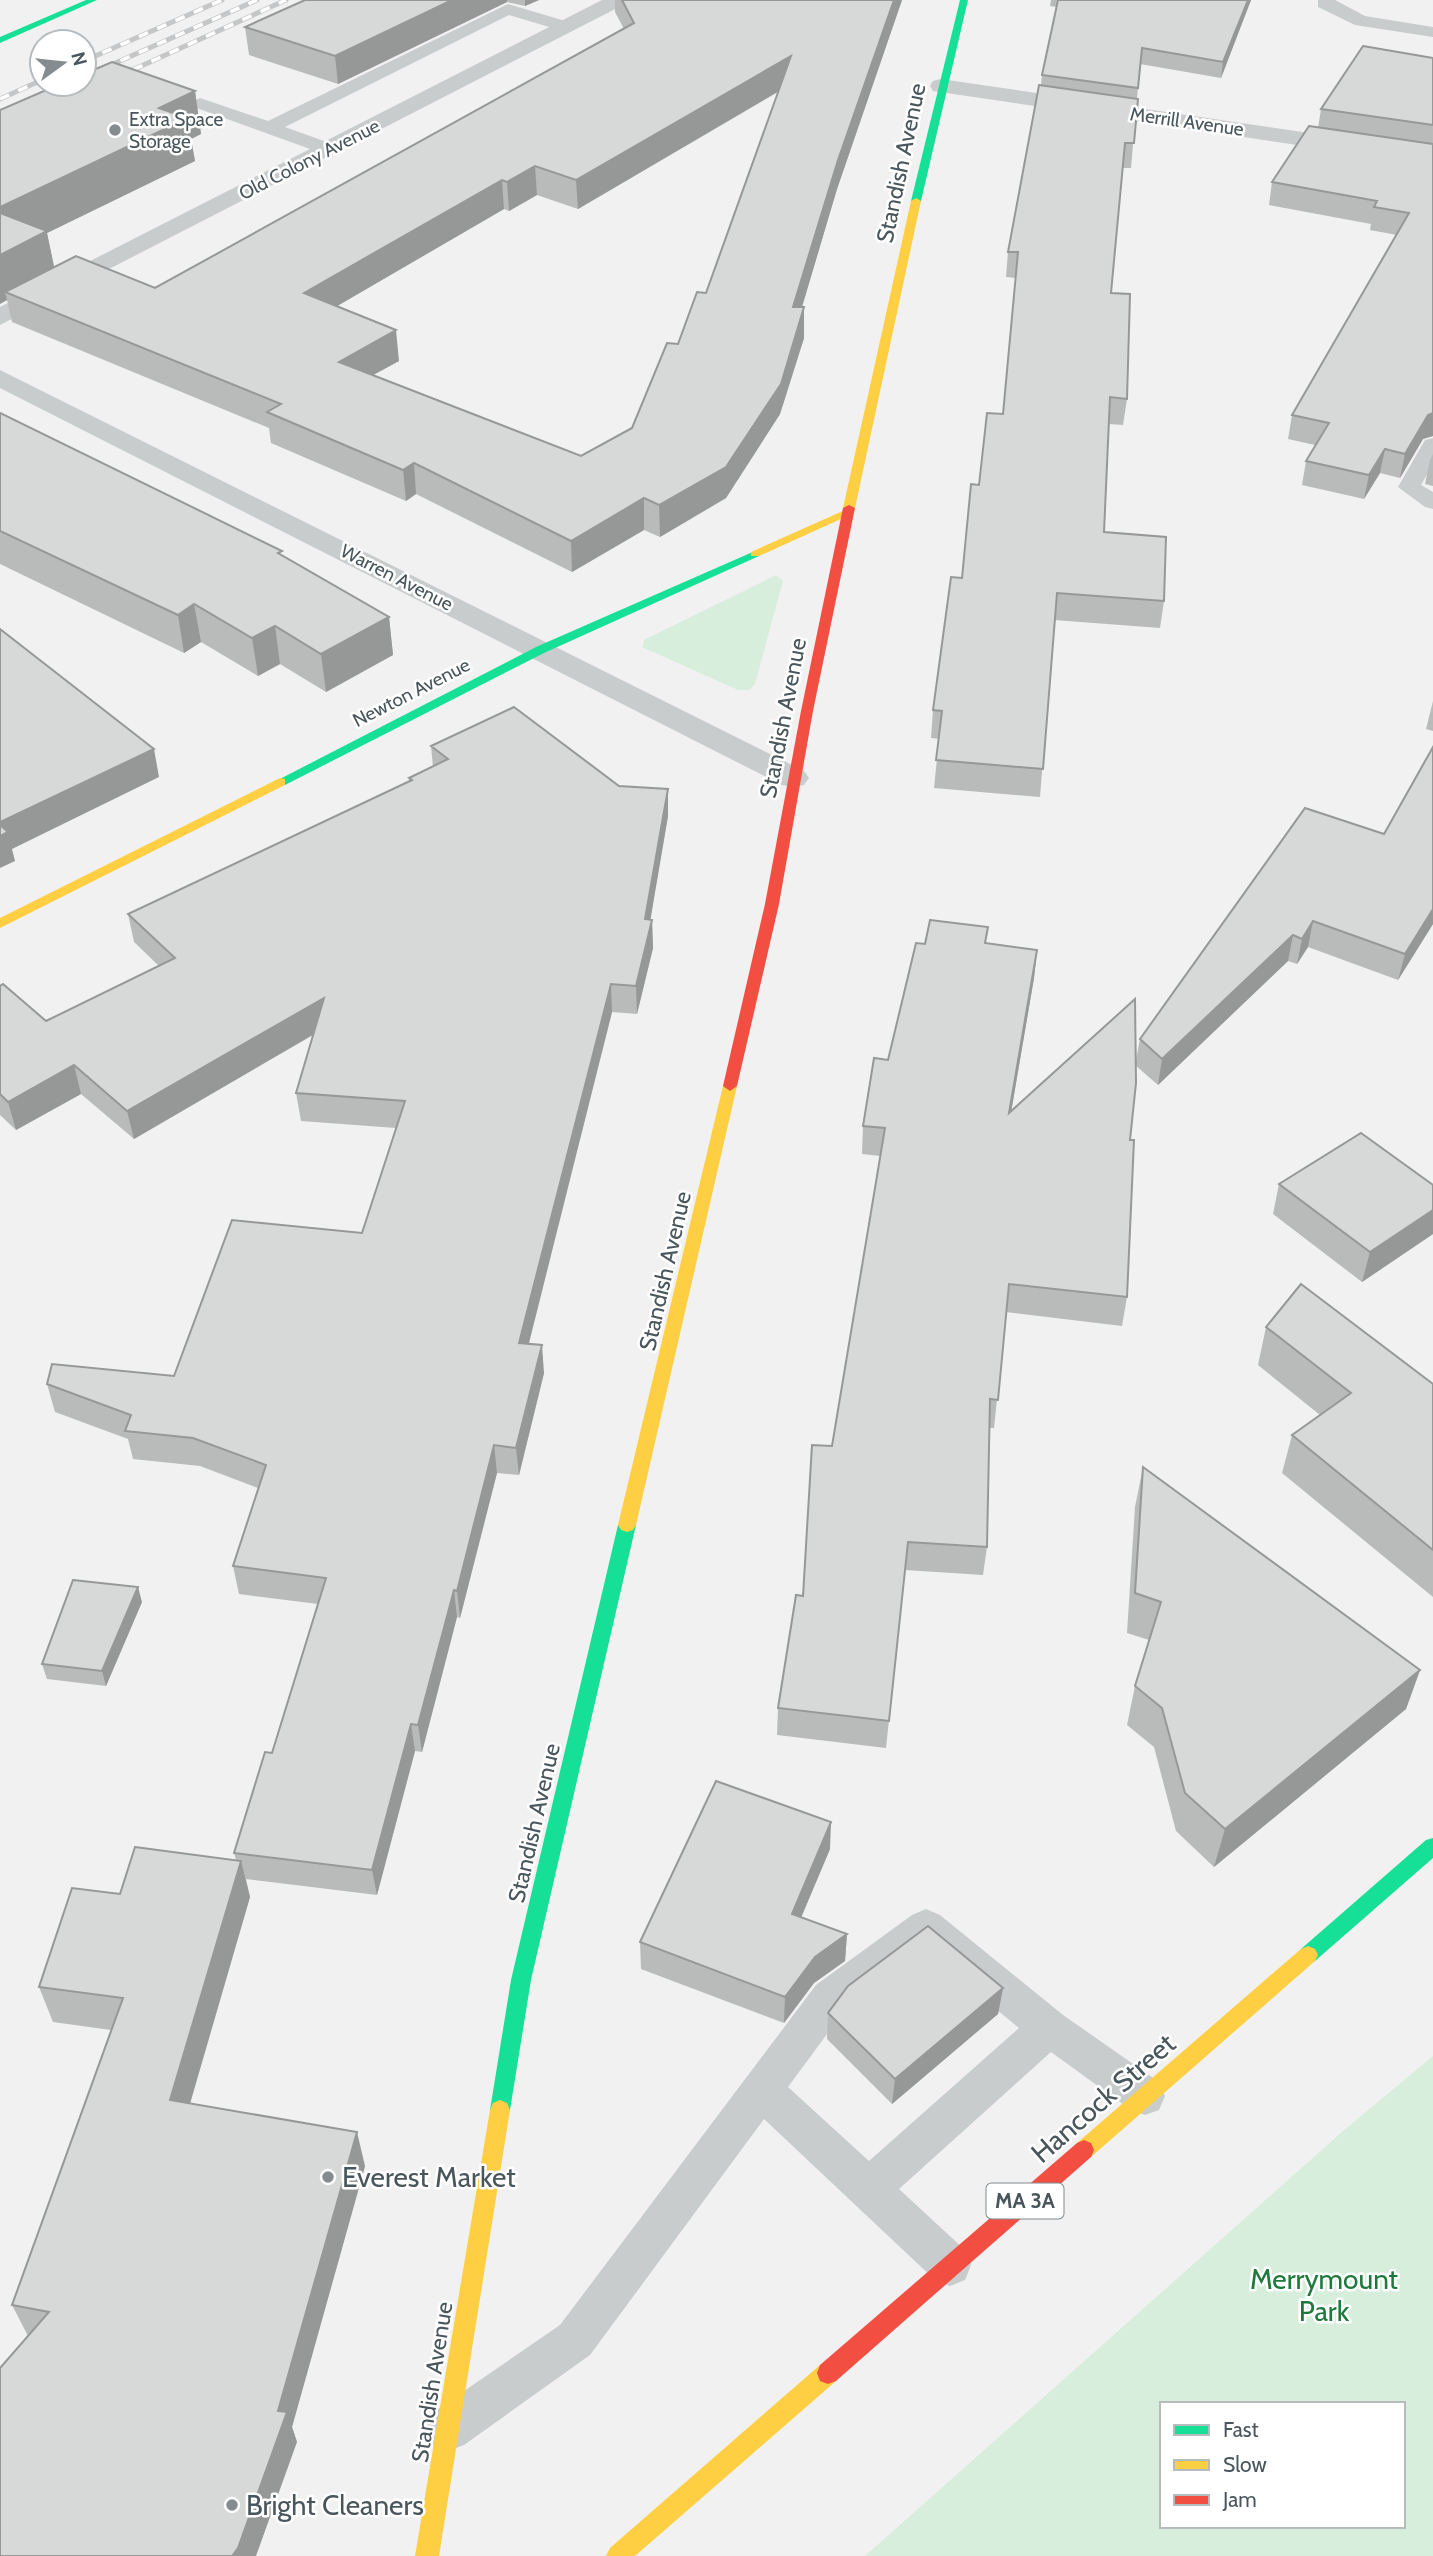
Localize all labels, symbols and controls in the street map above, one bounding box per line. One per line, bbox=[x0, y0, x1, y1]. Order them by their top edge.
north arrow bbox=[28, 28, 98, 98]
text: N bbox=[66, 49, 92, 68]
street label: Standish Avenue bbox=[870, 80, 932, 245]
street label: Merrill Avenue bbox=[1129, 102, 1245, 141]
place label: Extra Space Storage bbox=[129, 108, 223, 153]
street label: Old Colony Avenue bbox=[235, 114, 384, 205]
marker: Extra Space Storage bbox=[107, 122, 123, 138]
street label: Warren Avenue bbox=[337, 539, 457, 616]
street label: Standish Avenue bbox=[754, 635, 812, 800]
street label: Newton Avenue bbox=[349, 653, 474, 732]
street label: Standish Avenue bbox=[633, 1188, 697, 1353]
street label: Standish Avenue bbox=[502, 1740, 566, 1905]
street label: Hancock Street bbox=[1024, 2026, 1182, 2170]
place label: Everest Market bbox=[342, 2160, 516, 2194]
marker: Everest Market bbox=[320, 2169, 336, 2185]
road number: MA 3A bbox=[986, 2184, 1064, 2218]
park label: Merrymount Park bbox=[1250, 2262, 1398, 2328]
street label: Standish Avenue bbox=[405, 2299, 459, 2464]
legend bbox=[1160, 2402, 1405, 2528]
text: Fast bbox=[1223, 2417, 1259, 2442]
text: Slow bbox=[1223, 2452, 1267, 2477]
text: Jam bbox=[1222, 2487, 1257, 2512]
place label: Bright Cleaners bbox=[246, 2488, 424, 2522]
marker: Bright Cleaners bbox=[224, 2497, 240, 2513]

